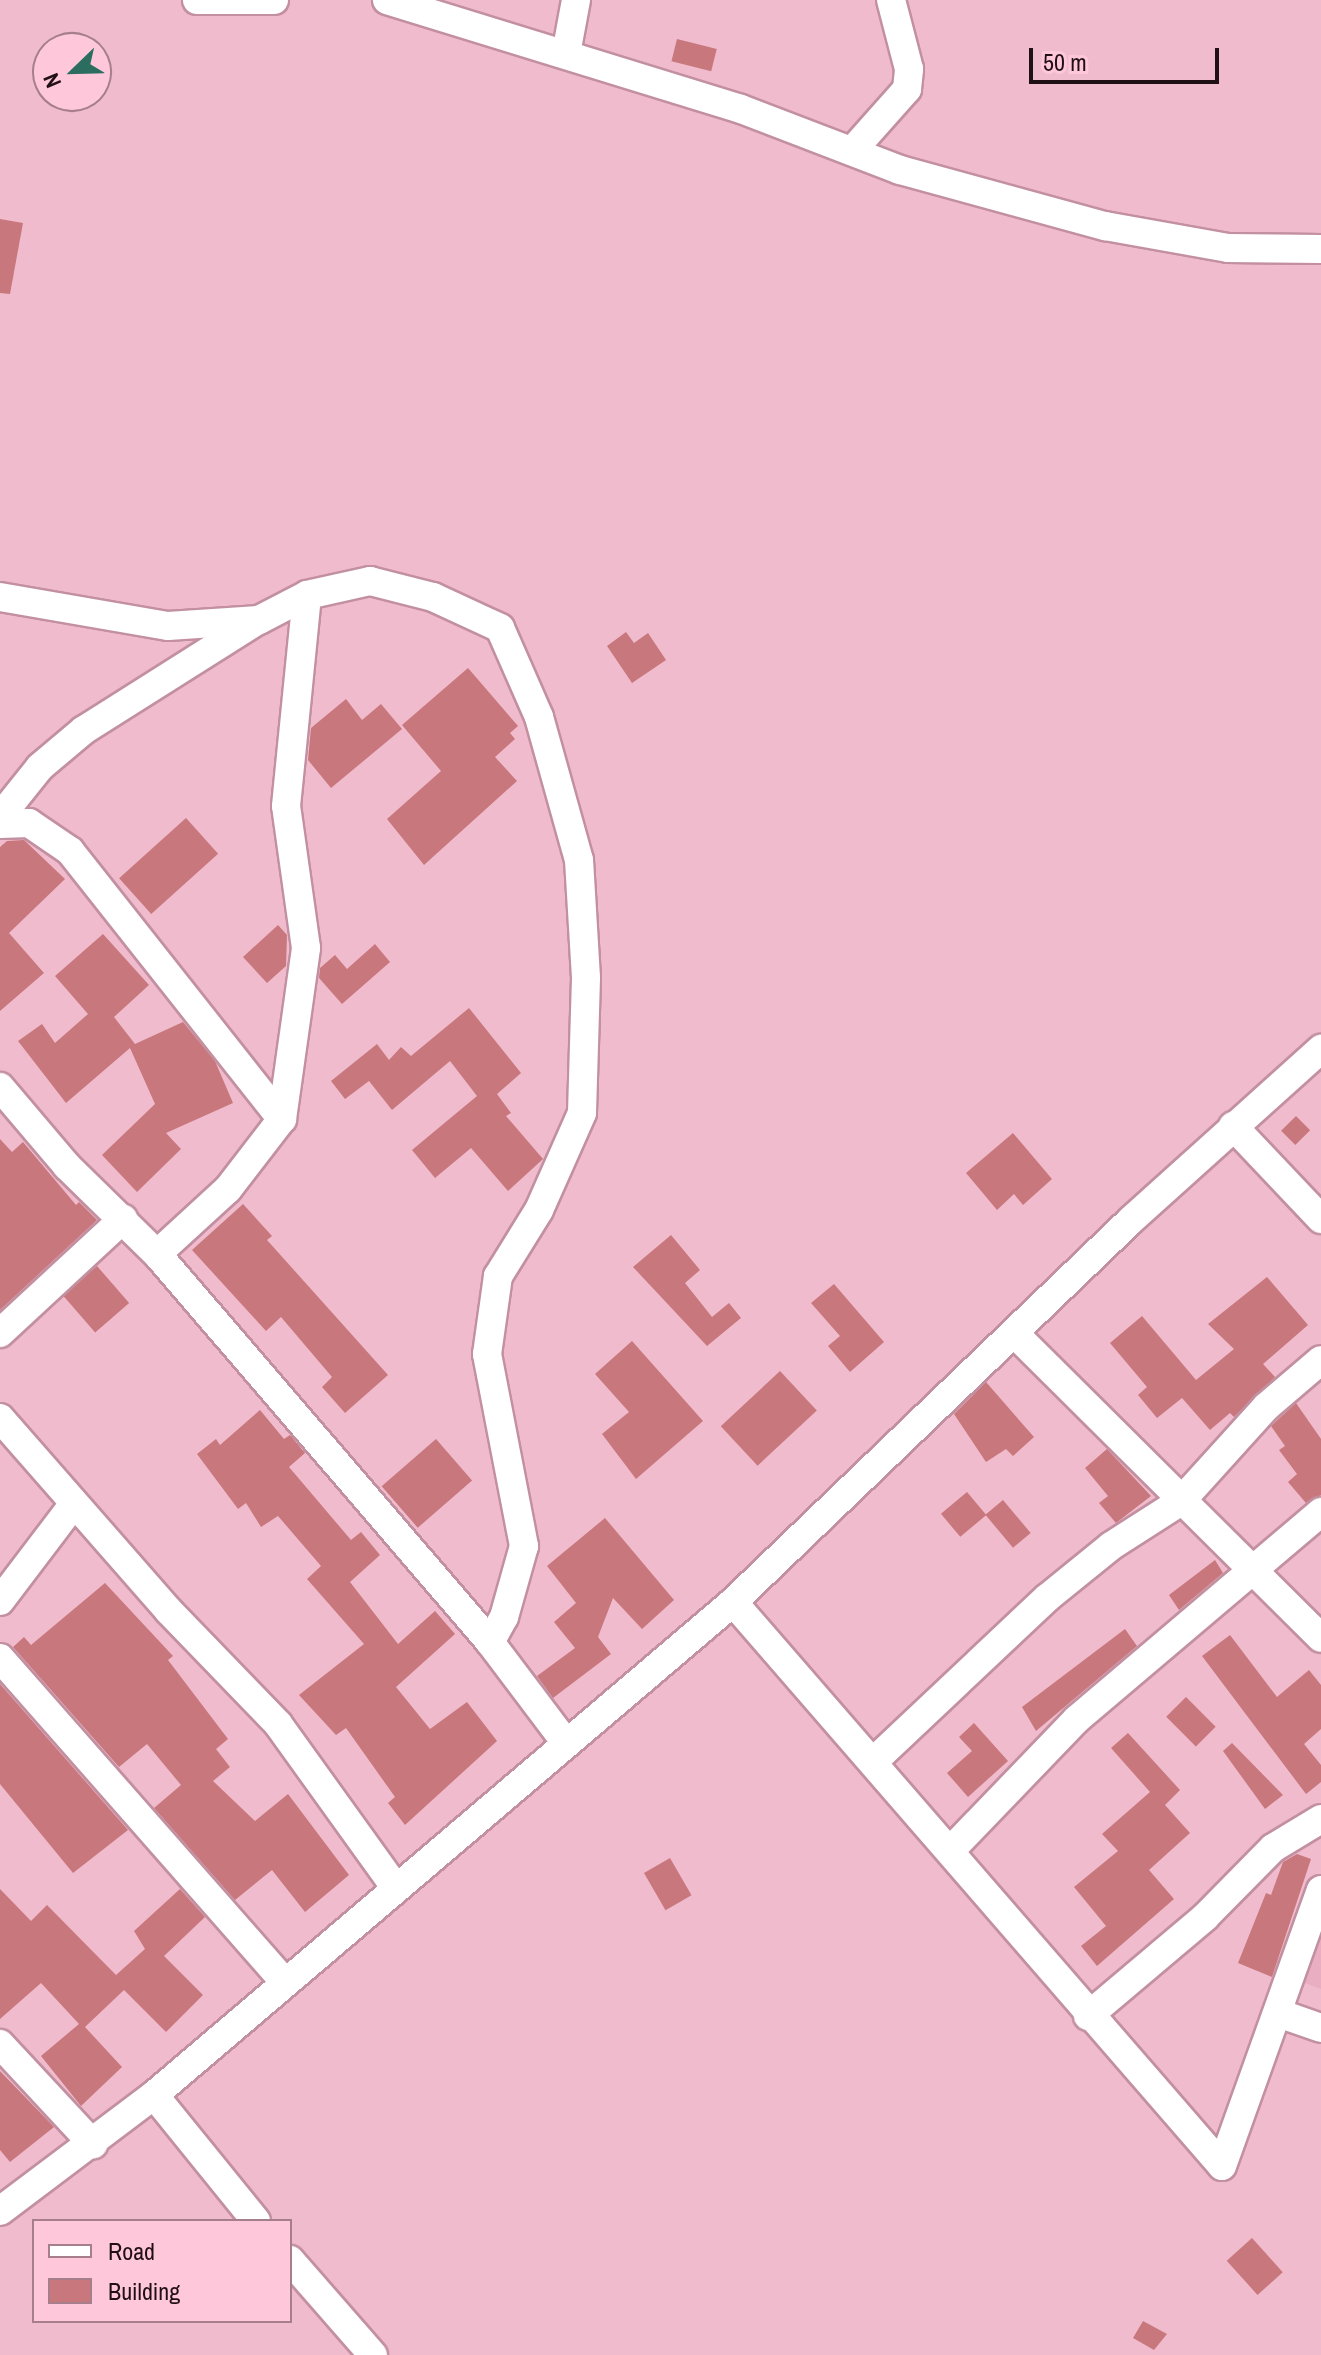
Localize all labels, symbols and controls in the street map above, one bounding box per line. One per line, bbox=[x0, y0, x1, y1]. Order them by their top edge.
north arrow bbox=[32, 32, 112, 112]
scale bar bbox=[1033, 32, 1223, 82]
text: 50 m bbox=[1043, 46, 1087, 78]
text: N bbox=[35, 69, 68, 92]
legend bbox=[32, 2219, 292, 2323]
text: Road bbox=[108, 2235, 155, 2267]
text: Building bbox=[108, 2275, 180, 2307]

